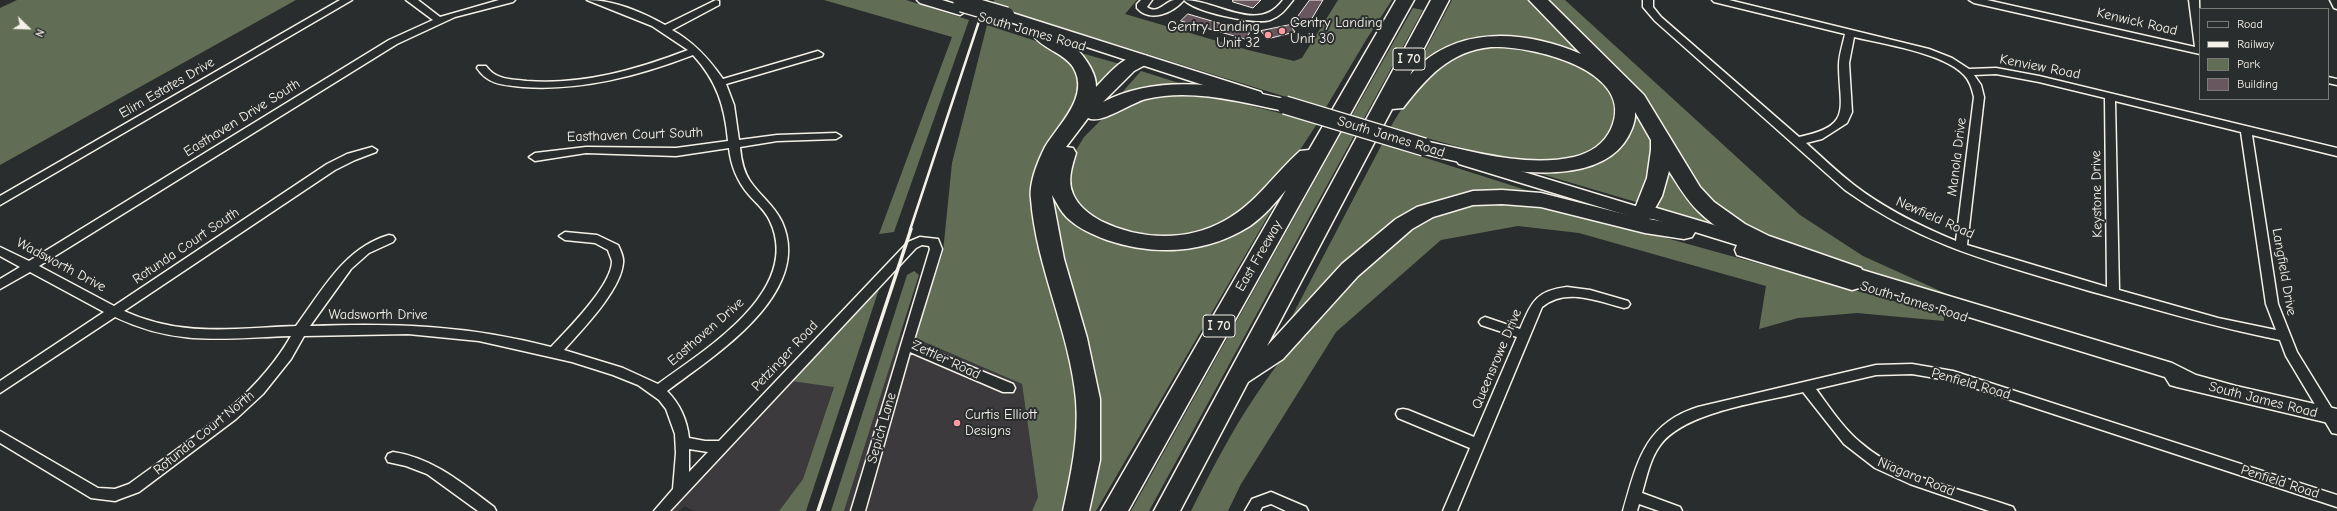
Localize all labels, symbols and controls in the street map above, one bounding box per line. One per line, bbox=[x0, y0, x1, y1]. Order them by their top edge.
street label: Kenwick Road bbox=[2095, 5, 2179, 39]
north arrow bbox=[8, 8, 48, 48]
legend bbox=[2199, 8, 2329, 100]
street label: South James Road bbox=[976, 9, 1088, 55]
place label: Gentry Landing Unit 30 bbox=[1290, 15, 1383, 48]
text: Road bbox=[2237, 17, 2263, 31]
place label: Gentry Landing Unit 32 bbox=[1167, 19, 1260, 52]
marker: Gentry Landing Unit 30 bbox=[1277, 26, 1287, 36]
text: N bbox=[32, 27, 47, 39]
marker: Gentry Landing Unit 32 bbox=[1263, 30, 1273, 40]
text: Railway bbox=[2237, 37, 2274, 51]
road number: I 70 bbox=[1393, 48, 1425, 70]
street label: Kenview Road bbox=[1998, 51, 2082, 83]
street label: Elim Estates Drive bbox=[116, 54, 218, 122]
text: Park bbox=[2237, 57, 2260, 71]
street label: Easthaven Drive South bbox=[181, 75, 303, 161]
text: Building bbox=[2237, 77, 2278, 91]
street label: South James Road bbox=[1335, 113, 1447, 161]
street label: Manola Drive bbox=[1944, 117, 1970, 197]
street label: Easthaven Court South bbox=[567, 124, 703, 146]
street label: Keystone Drive bbox=[2088, 150, 2106, 238]
street label: Newfield Road bbox=[1893, 193, 1977, 243]
street label: Rotunda Court South bbox=[130, 204, 242, 288]
street label: East Freeway bbox=[1232, 218, 1286, 294]
street label: Langfield Drive bbox=[2268, 227, 2300, 317]
street label: Wadsworth Drive bbox=[13, 234, 109, 296]
street label: South James Road bbox=[1858, 278, 1970, 326]
street label: Easthaven Drive bbox=[665, 294, 747, 370]
street label: Queensrowe Drive bbox=[1468, 306, 1526, 412]
street label: Wadsworth Drive bbox=[328, 307, 428, 323]
road number: I 70 bbox=[1203, 315, 1235, 337]
street label: Petzinger Road bbox=[748, 317, 822, 395]
street label: Zettler Road bbox=[909, 337, 983, 383]
street label: Penfield Road bbox=[1930, 365, 2012, 403]
street label: South James Road bbox=[2207, 378, 2319, 422]
street label: Rotunda Court North bbox=[150, 387, 258, 479]
street label: Sepich Lane bbox=[864, 391, 900, 465]
place label: Curtis Elliott Designs bbox=[965, 407, 1037, 440]
marker: Curtis Elliott Designs bbox=[952, 418, 962, 428]
street label: Niagara Road bbox=[1875, 454, 1957, 500]
street label: Penfield Road bbox=[2239, 461, 2321, 503]

